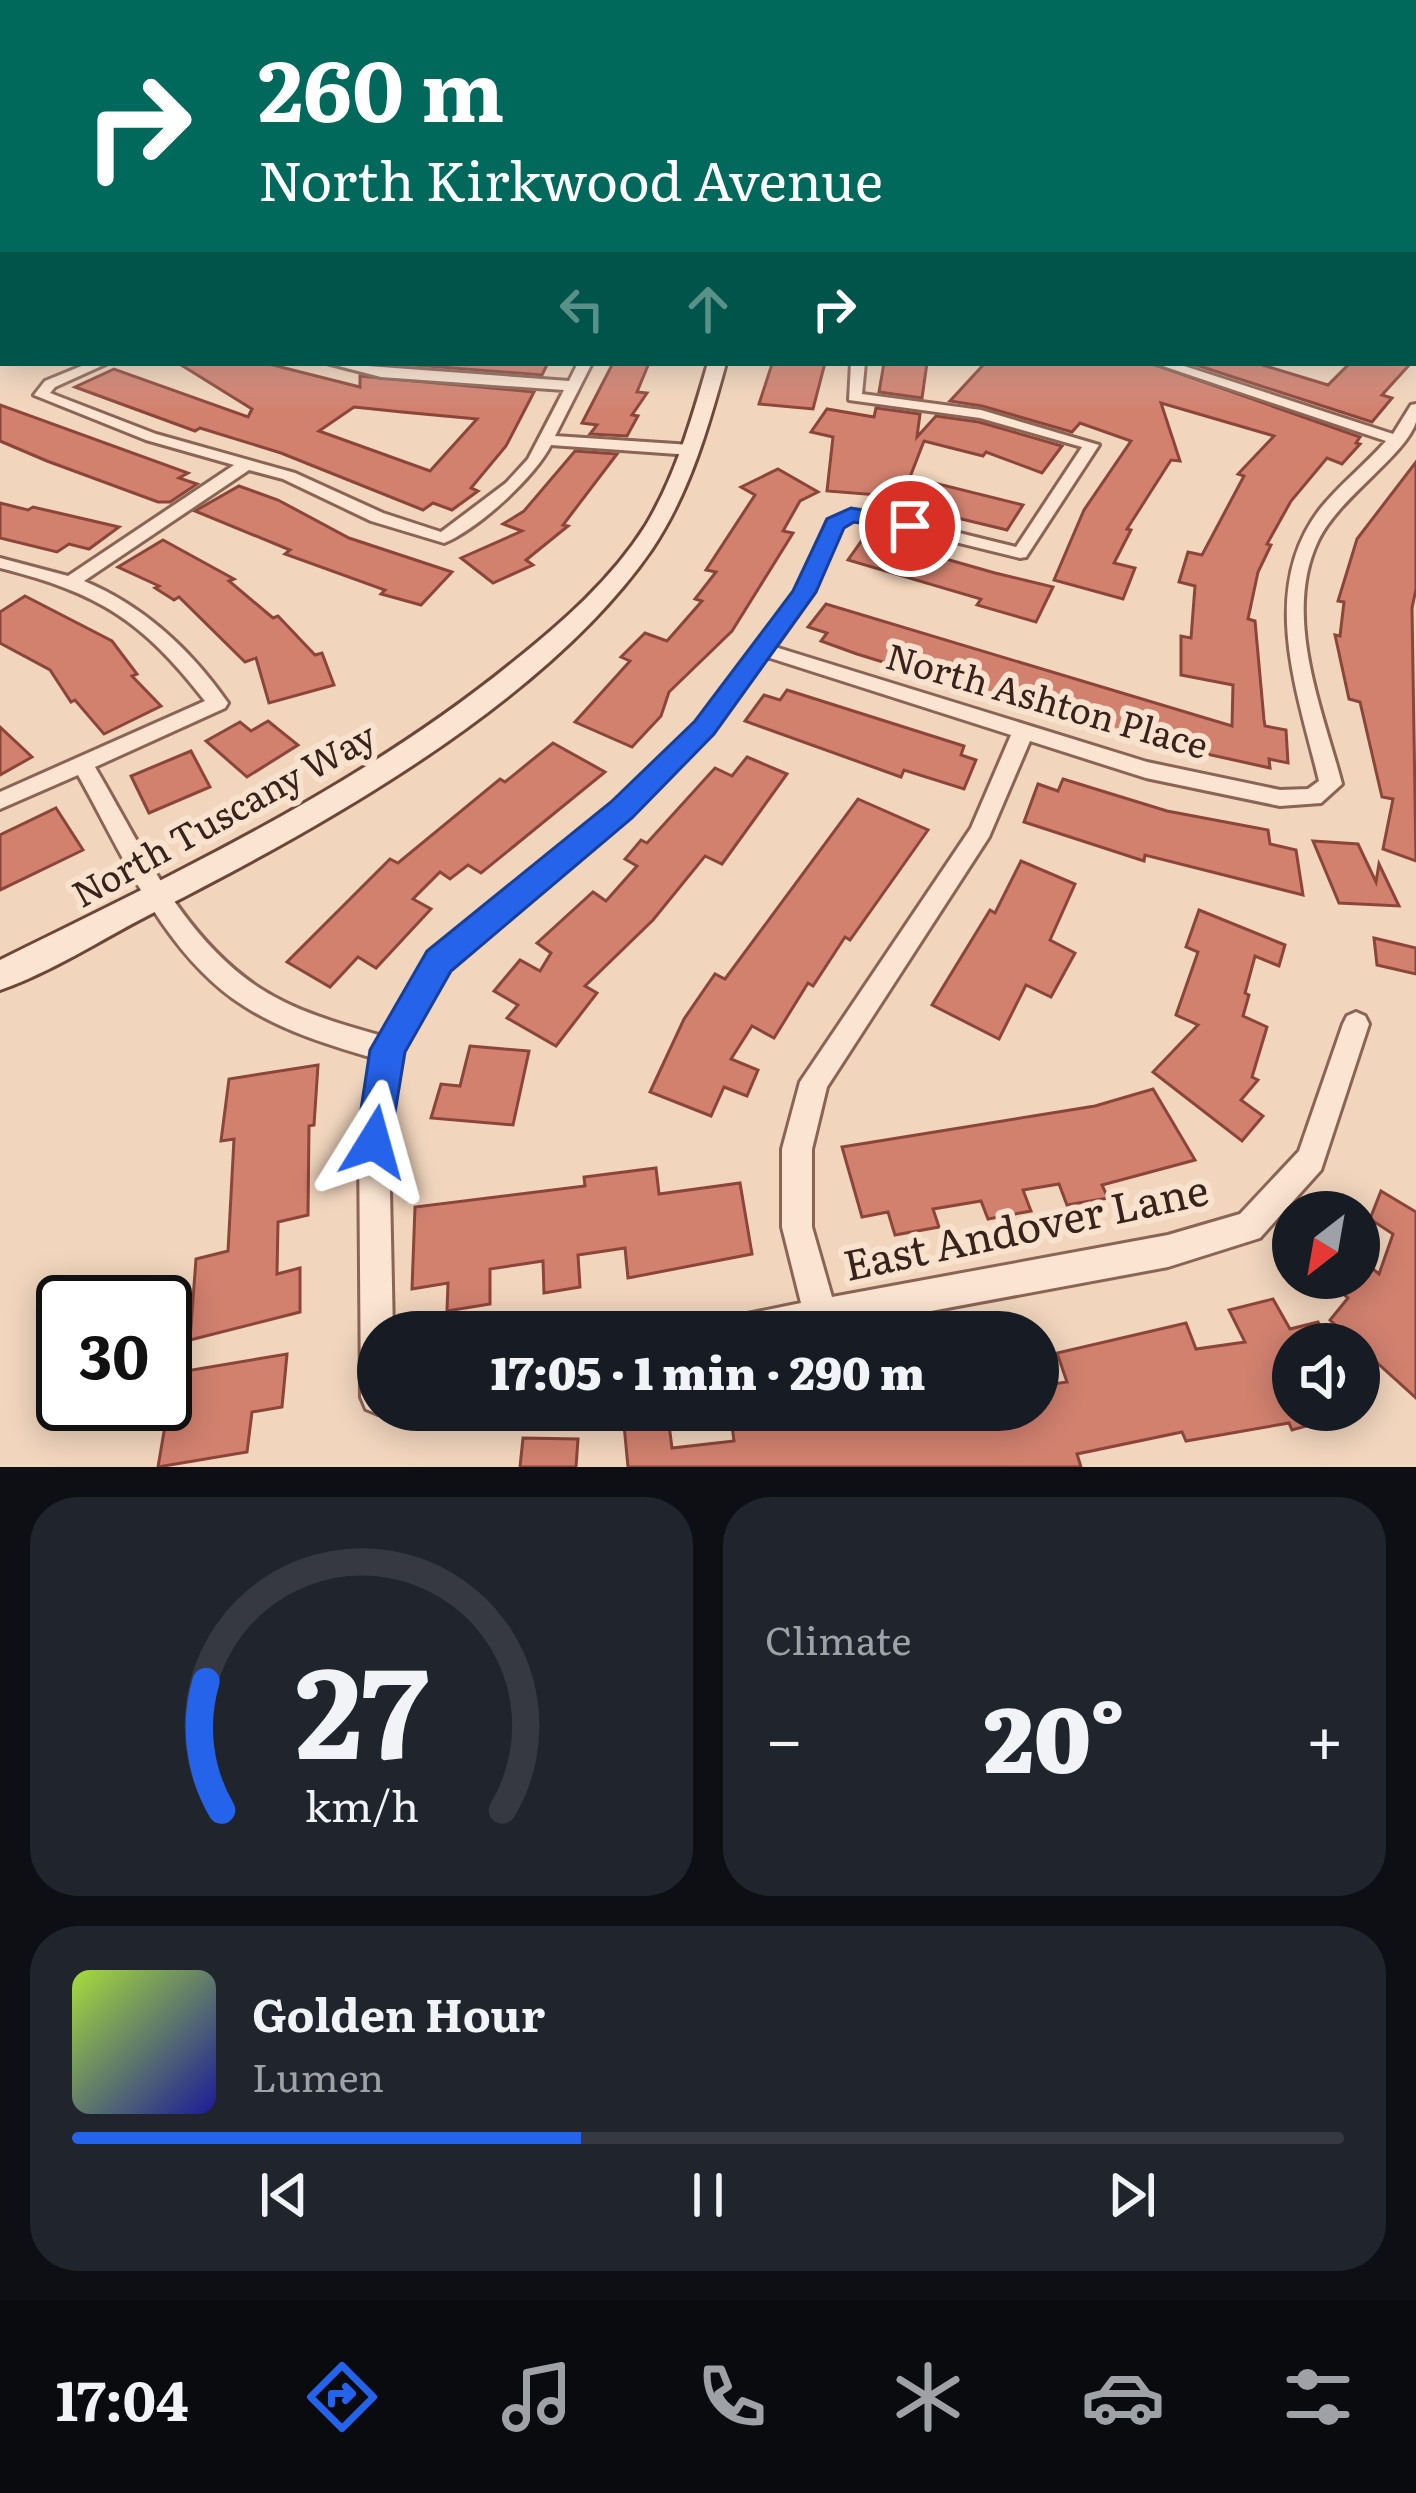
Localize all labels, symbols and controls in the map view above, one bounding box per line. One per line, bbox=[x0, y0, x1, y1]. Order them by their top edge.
text: 260 m bbox=[258, 23, 504, 148]
icon: right bbox=[60, 48, 216, 204]
text: North Kirkwood Avenue bbox=[258, 137, 883, 218]
icon: left bbox=[549, 276, 615, 342]
icon: ahead bbox=[675, 276, 741, 342]
icon: right bbox=[801, 276, 867, 342]
pin bbox=[859, 475, 961, 577]
icon: arrive bbox=[877, 493, 943, 559]
street label: North Ashton Place bbox=[881, 627, 1215, 770]
street label: North Tuscany Way bbox=[61, 707, 385, 918]
position arrow bbox=[311, 1079, 437, 1205]
street label: East Andover Lane bbox=[837, 1156, 1214, 1294]
north arrow bbox=[1272, 1191, 1380, 1299]
map controls bbox=[1272, 1191, 1380, 1431]
speed limit sign: 30 bbox=[36, 1275, 192, 1431]
button: sound bbox=[1272, 1323, 1380, 1431]
text: 17:05 · 1 min · 290 m bbox=[491, 1337, 925, 1404]
text: Climate bbox=[765, 1609, 911, 1667]
text: 27 bbox=[295, 1612, 428, 1797]
text: 20° bbox=[984, 1667, 1125, 1801]
text: − bbox=[765, 1686, 803, 1784]
text: + bbox=[1306, 1686, 1344, 1784]
text: km/h bbox=[304, 1771, 419, 1834]
text: Golden Hour bbox=[252, 1979, 545, 2046]
text: Lumen bbox=[252, 2046, 384, 2104]
icon: previous bbox=[251, 2162, 317, 2228]
icon: pause bbox=[675, 2162, 741, 2228]
icon: next bbox=[1099, 2162, 1165, 2228]
icon: directions bbox=[300, 2355, 384, 2439]
icon: music bbox=[495, 2355, 579, 2439]
icon: phone bbox=[690, 2355, 774, 2439]
icon: climate bbox=[886, 2355, 970, 2439]
icon: car bbox=[1081, 2355, 1165, 2439]
icon: filters bbox=[1276, 2355, 1360, 2439]
text: 17:04 bbox=[56, 2357, 188, 2438]

